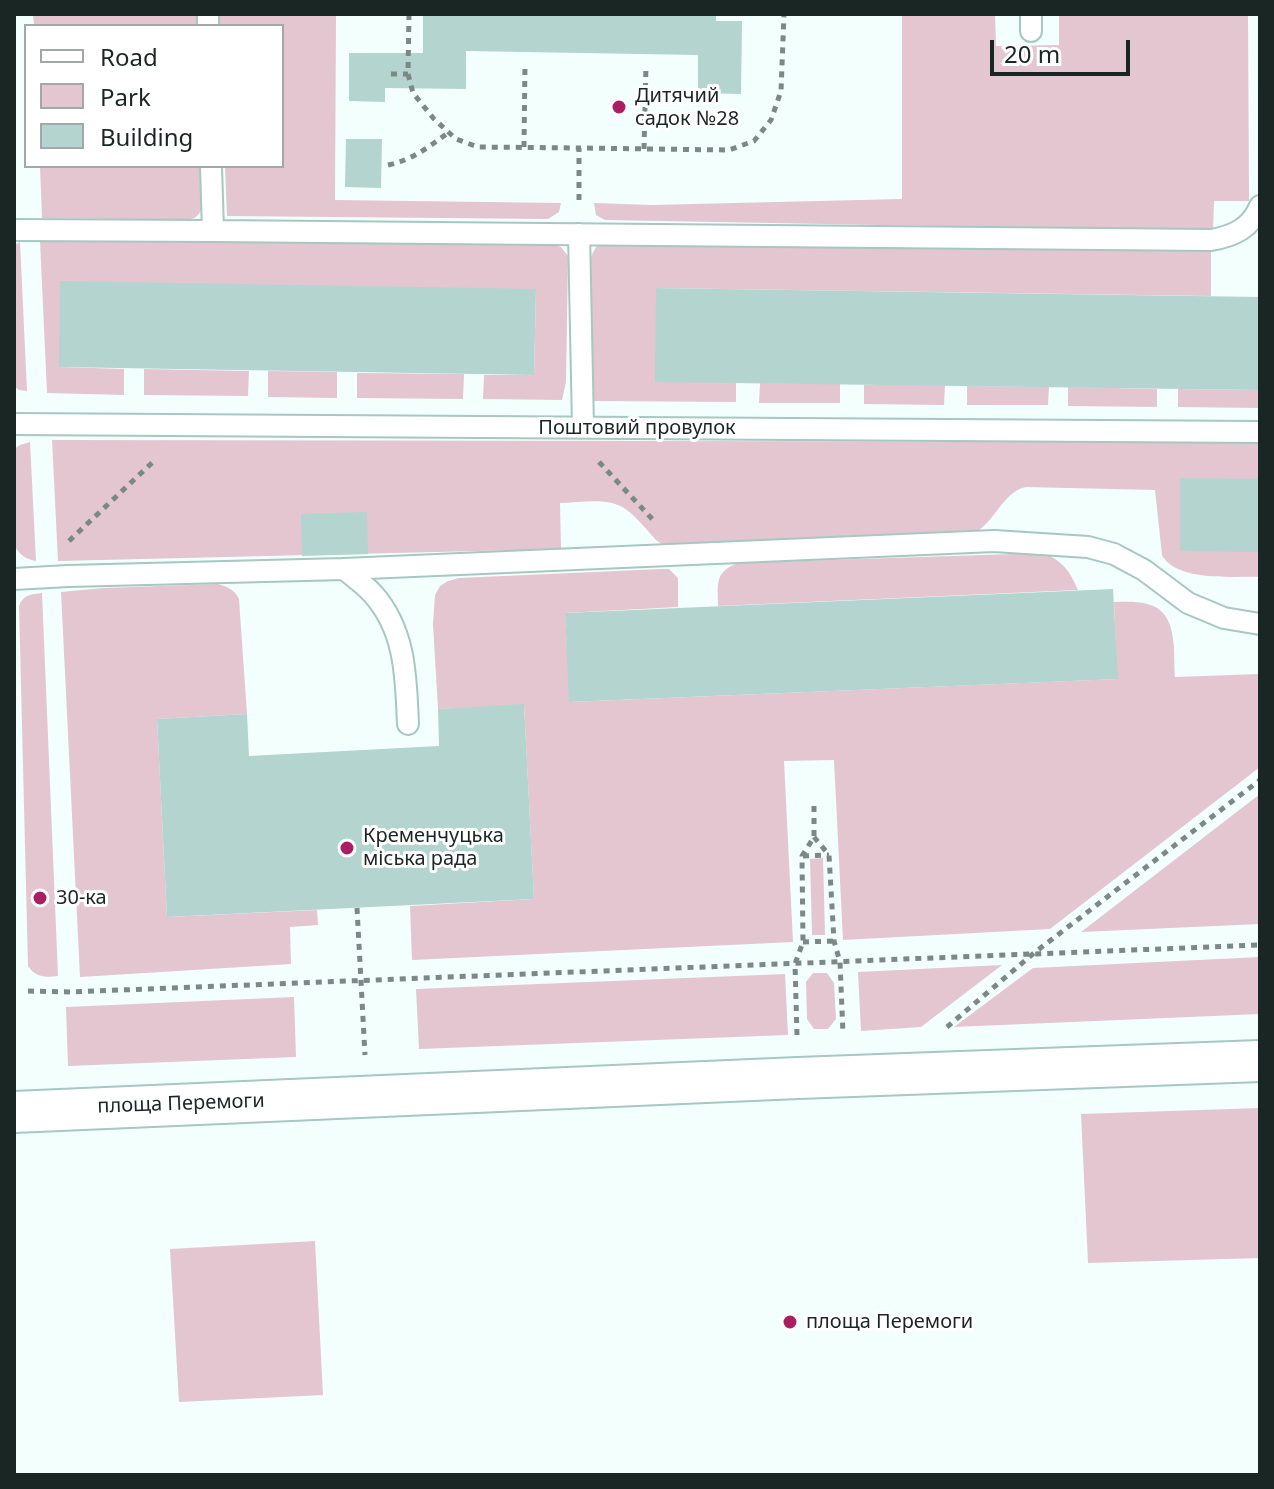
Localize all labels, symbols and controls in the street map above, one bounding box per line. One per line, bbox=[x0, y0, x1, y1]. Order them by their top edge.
legend bbox=[24, 24, 284, 168]
scale bar bbox=[994, 24, 1134, 74]
text: 20 m bbox=[1004, 37, 1060, 70]
text: Road bbox=[100, 40, 158, 73]
text: Park bbox=[100, 80, 151, 113]
place label: Дитячий садок №28 bbox=[635, 84, 739, 131]
marker: Дитячий садок №28 bbox=[610, 98, 628, 116]
text: Building bbox=[100, 120, 193, 153]
street label: Поштовий провулок bbox=[538, 416, 736, 440]
place label: Кременчуцька міська рада bbox=[363, 824, 504, 871]
marker: Кременчуцька міська рада bbox=[338, 839, 356, 857]
place label: 30-ка bbox=[56, 886, 107, 910]
marker: 30-ка bbox=[31, 889, 49, 907]
street label: площа Перемоги bbox=[97, 1089, 265, 1119]
place label: площа Перемоги bbox=[806, 1310, 973, 1334]
marker: площа Перемоги bbox=[781, 1313, 799, 1331]

